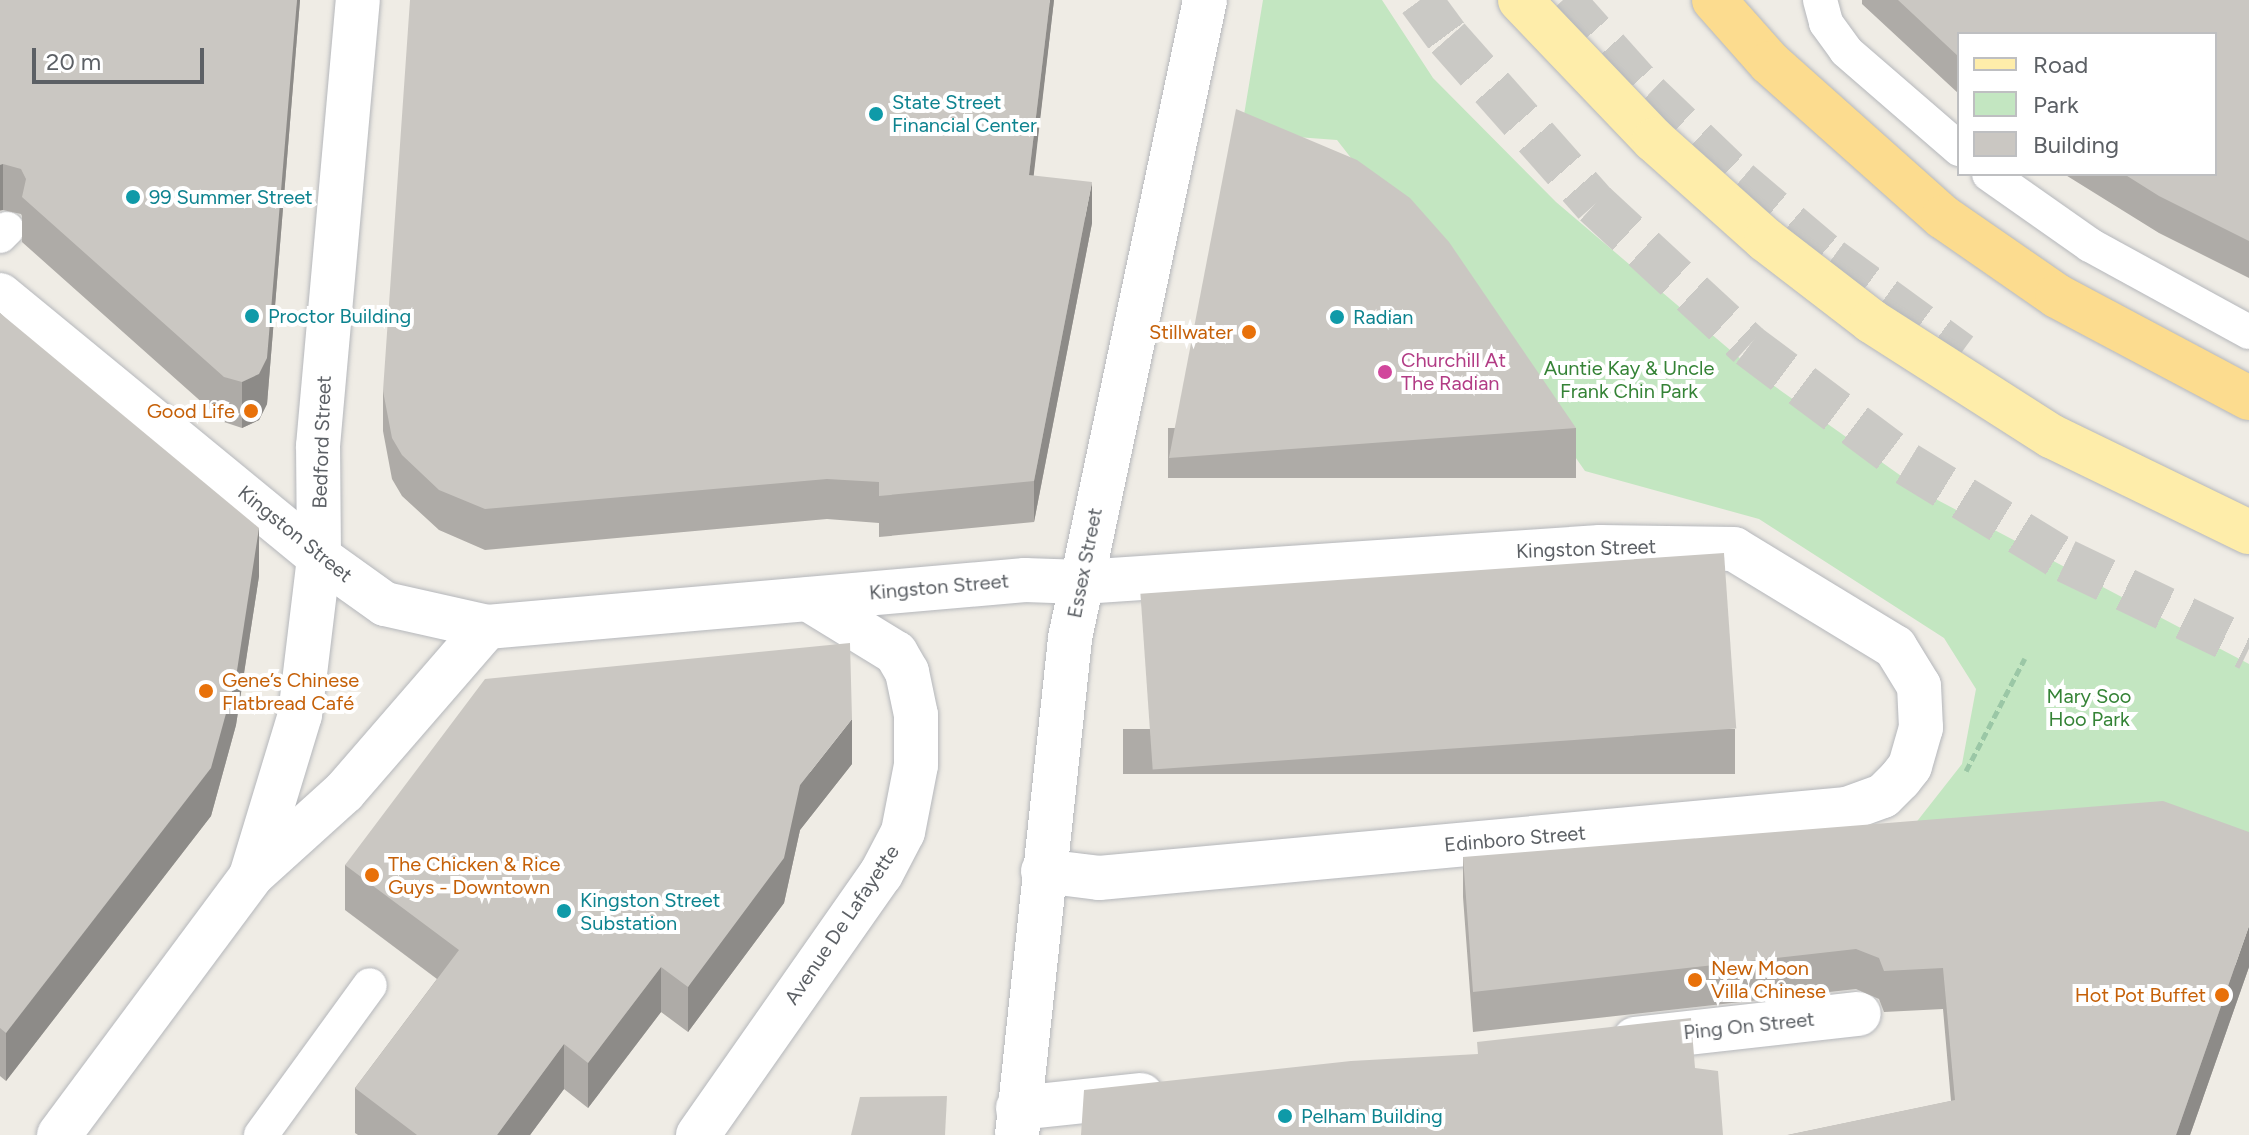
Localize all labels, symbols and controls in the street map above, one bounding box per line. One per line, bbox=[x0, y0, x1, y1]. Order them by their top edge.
scale bar bbox=[36, 32, 208, 82]
legend bbox=[1957, 32, 2217, 176]
text: 20 m bbox=[46, 47, 101, 76]
text: Road bbox=[2033, 50, 2088, 79]
place label: State Street Financial Center bbox=[892, 90, 1037, 137]
text: Park bbox=[2033, 90, 2079, 119]
marker: State Street Financial Center bbox=[867, 105, 885, 123]
text: Building bbox=[2033, 130, 2119, 159]
place label: 99 Summer Street bbox=[149, 185, 313, 209]
marker: 99 Summer Street bbox=[124, 188, 142, 206]
place label: Proctor Building bbox=[268, 304, 411, 328]
place label: Radian bbox=[1353, 305, 1413, 329]
marker: Proctor Building bbox=[243, 307, 261, 325]
marker: Radian bbox=[1328, 308, 1346, 326]
place label: Stillwater bbox=[1149, 320, 1233, 344]
marker: Stillwater bbox=[1240, 323, 1258, 341]
place label: Churchill At The Radian bbox=[1401, 348, 1506, 395]
park label: Auntie Kay & Uncle Frank Chin Park bbox=[1544, 356, 1714, 403]
marker: Churchill At The Radian bbox=[1376, 363, 1394, 381]
street label: Bedford Street bbox=[308, 375, 336, 509]
place label: Good Life bbox=[147, 399, 235, 423]
marker: Good Life bbox=[242, 402, 260, 420]
street label: Kingston Street bbox=[233, 481, 357, 587]
street label: Essex Street bbox=[1063, 506, 1107, 620]
street label: Kingston Street bbox=[1515, 535, 1657, 563]
street label: Kingston Street bbox=[868, 569, 1010, 605]
place label: Gene’s Chinese Flatbread Café bbox=[222, 668, 359, 715]
marker: Gene’s Chinese Flatbread Café bbox=[197, 682, 215, 700]
park label: Mary Soo Hoo Park bbox=[2047, 685, 2131, 732]
street label: Edinboro Street bbox=[1443, 821, 1587, 857]
street label: Avenue De Lafayette bbox=[780, 841, 904, 1009]
place label: The Chicken & Rice Guys - Downtown bbox=[388, 852, 560, 899]
marker: The Chicken & Rice Guys - Downtown bbox=[363, 866, 381, 884]
place label: Kingston Street Substation bbox=[580, 888, 720, 935]
marker: Kingston Street Substation bbox=[555, 902, 573, 920]
place label: New Moon Villa Chinese bbox=[1711, 956, 1826, 1003]
marker: New Moon Villa Chinese bbox=[1686, 971, 1704, 989]
place label: Hot Pot Buffet bbox=[2075, 983, 2206, 1007]
marker: Hot Pot Buffet bbox=[2213, 986, 2231, 1004]
street label: Ping On Street bbox=[1682, 1007, 1816, 1045]
place label: Pelham Building bbox=[1301, 1104, 1443, 1128]
marker: Pelham Building bbox=[1276, 1107, 1294, 1125]

